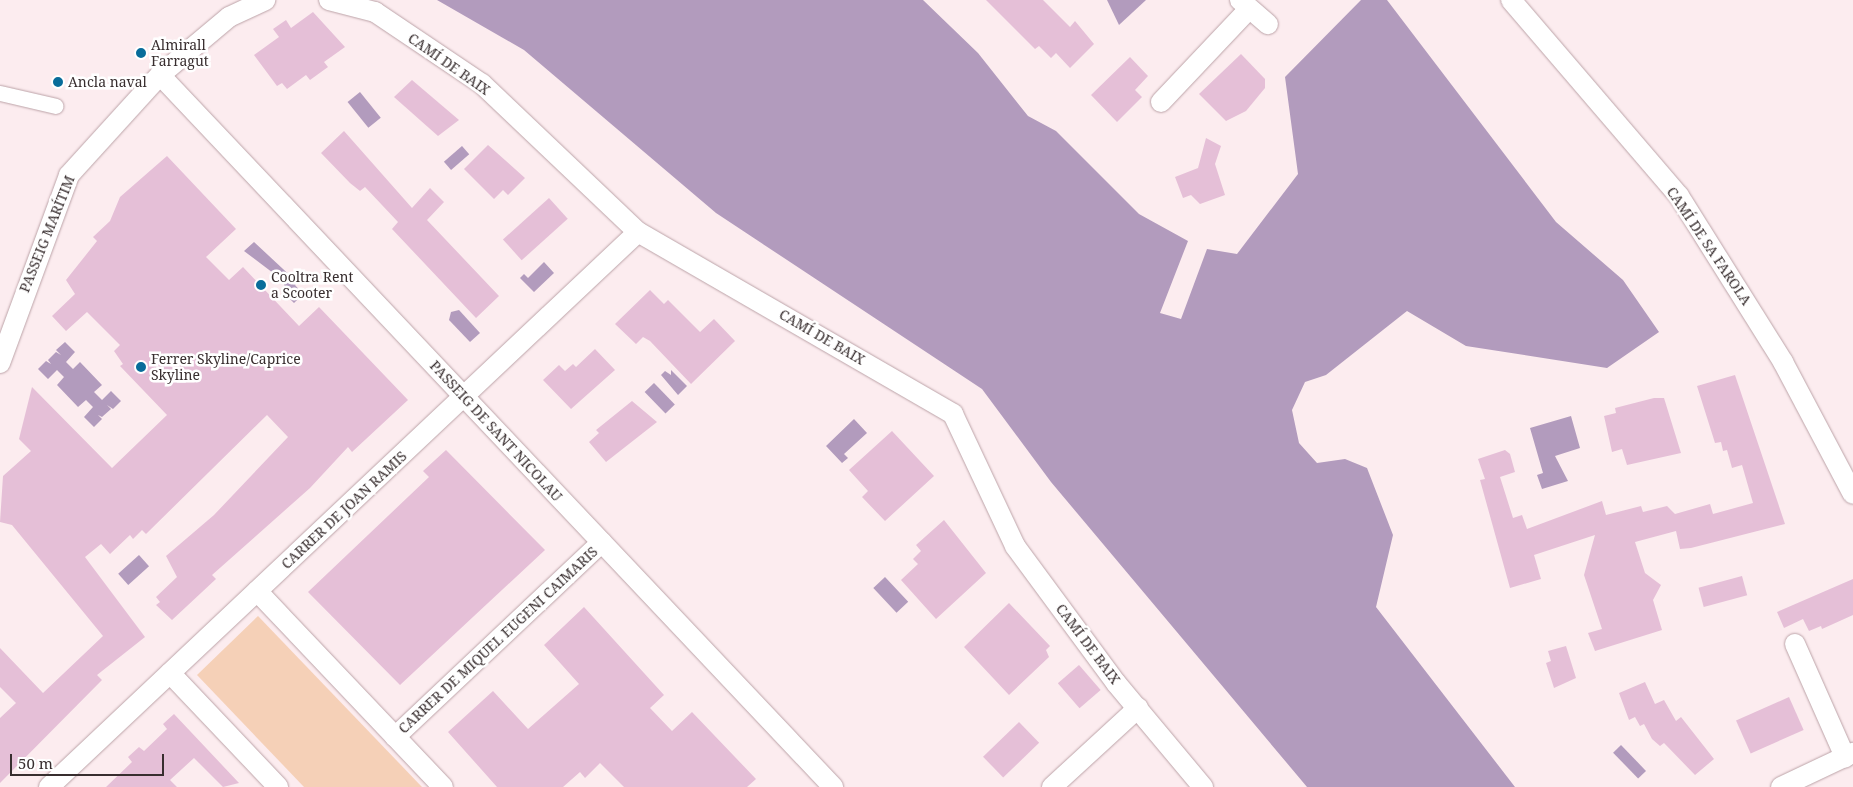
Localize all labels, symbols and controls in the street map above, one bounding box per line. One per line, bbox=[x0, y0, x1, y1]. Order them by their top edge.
street label: CAMÍ DE BAIX bbox=[405, 30, 493, 98]
place label: Almirall Farragut bbox=[151, 37, 209, 70]
marker: Almirall Farragut bbox=[135, 47, 147, 59]
place label: Ancla naval bbox=[68, 74, 147, 90]
marker: Ancla naval bbox=[52, 76, 64, 88]
street label: PASSEIG MARÍTIM bbox=[16, 173, 78, 295]
street label: CAMÍ DE SA FAROLA bbox=[1663, 184, 1755, 308]
place label: Cooltra Rent a Scooter bbox=[271, 269, 353, 302]
marker: Cooltra Rent a Scooter bbox=[255, 279, 267, 291]
street label: CAMÍ DE BAIX bbox=[776, 306, 868, 368]
place label: Ferrer Skyline/Caprice Skyline bbox=[151, 351, 301, 384]
street label: PASSEIG DE SANT NICOLAU bbox=[426, 357, 566, 505]
marker: Ferrer Skyline/Caprice Skyline bbox=[135, 361, 147, 373]
street label: CARRER DE JOAN RAMIS bbox=[278, 448, 410, 572]
street label: CARRER DE MIQUEL EUGENI CAIMARIS bbox=[395, 543, 601, 737]
street label: CAMÍ DE BAIX bbox=[1052, 601, 1124, 687]
scale bar bbox=[12, 744, 166, 776]
text: 50 m bbox=[18, 753, 53, 773]

